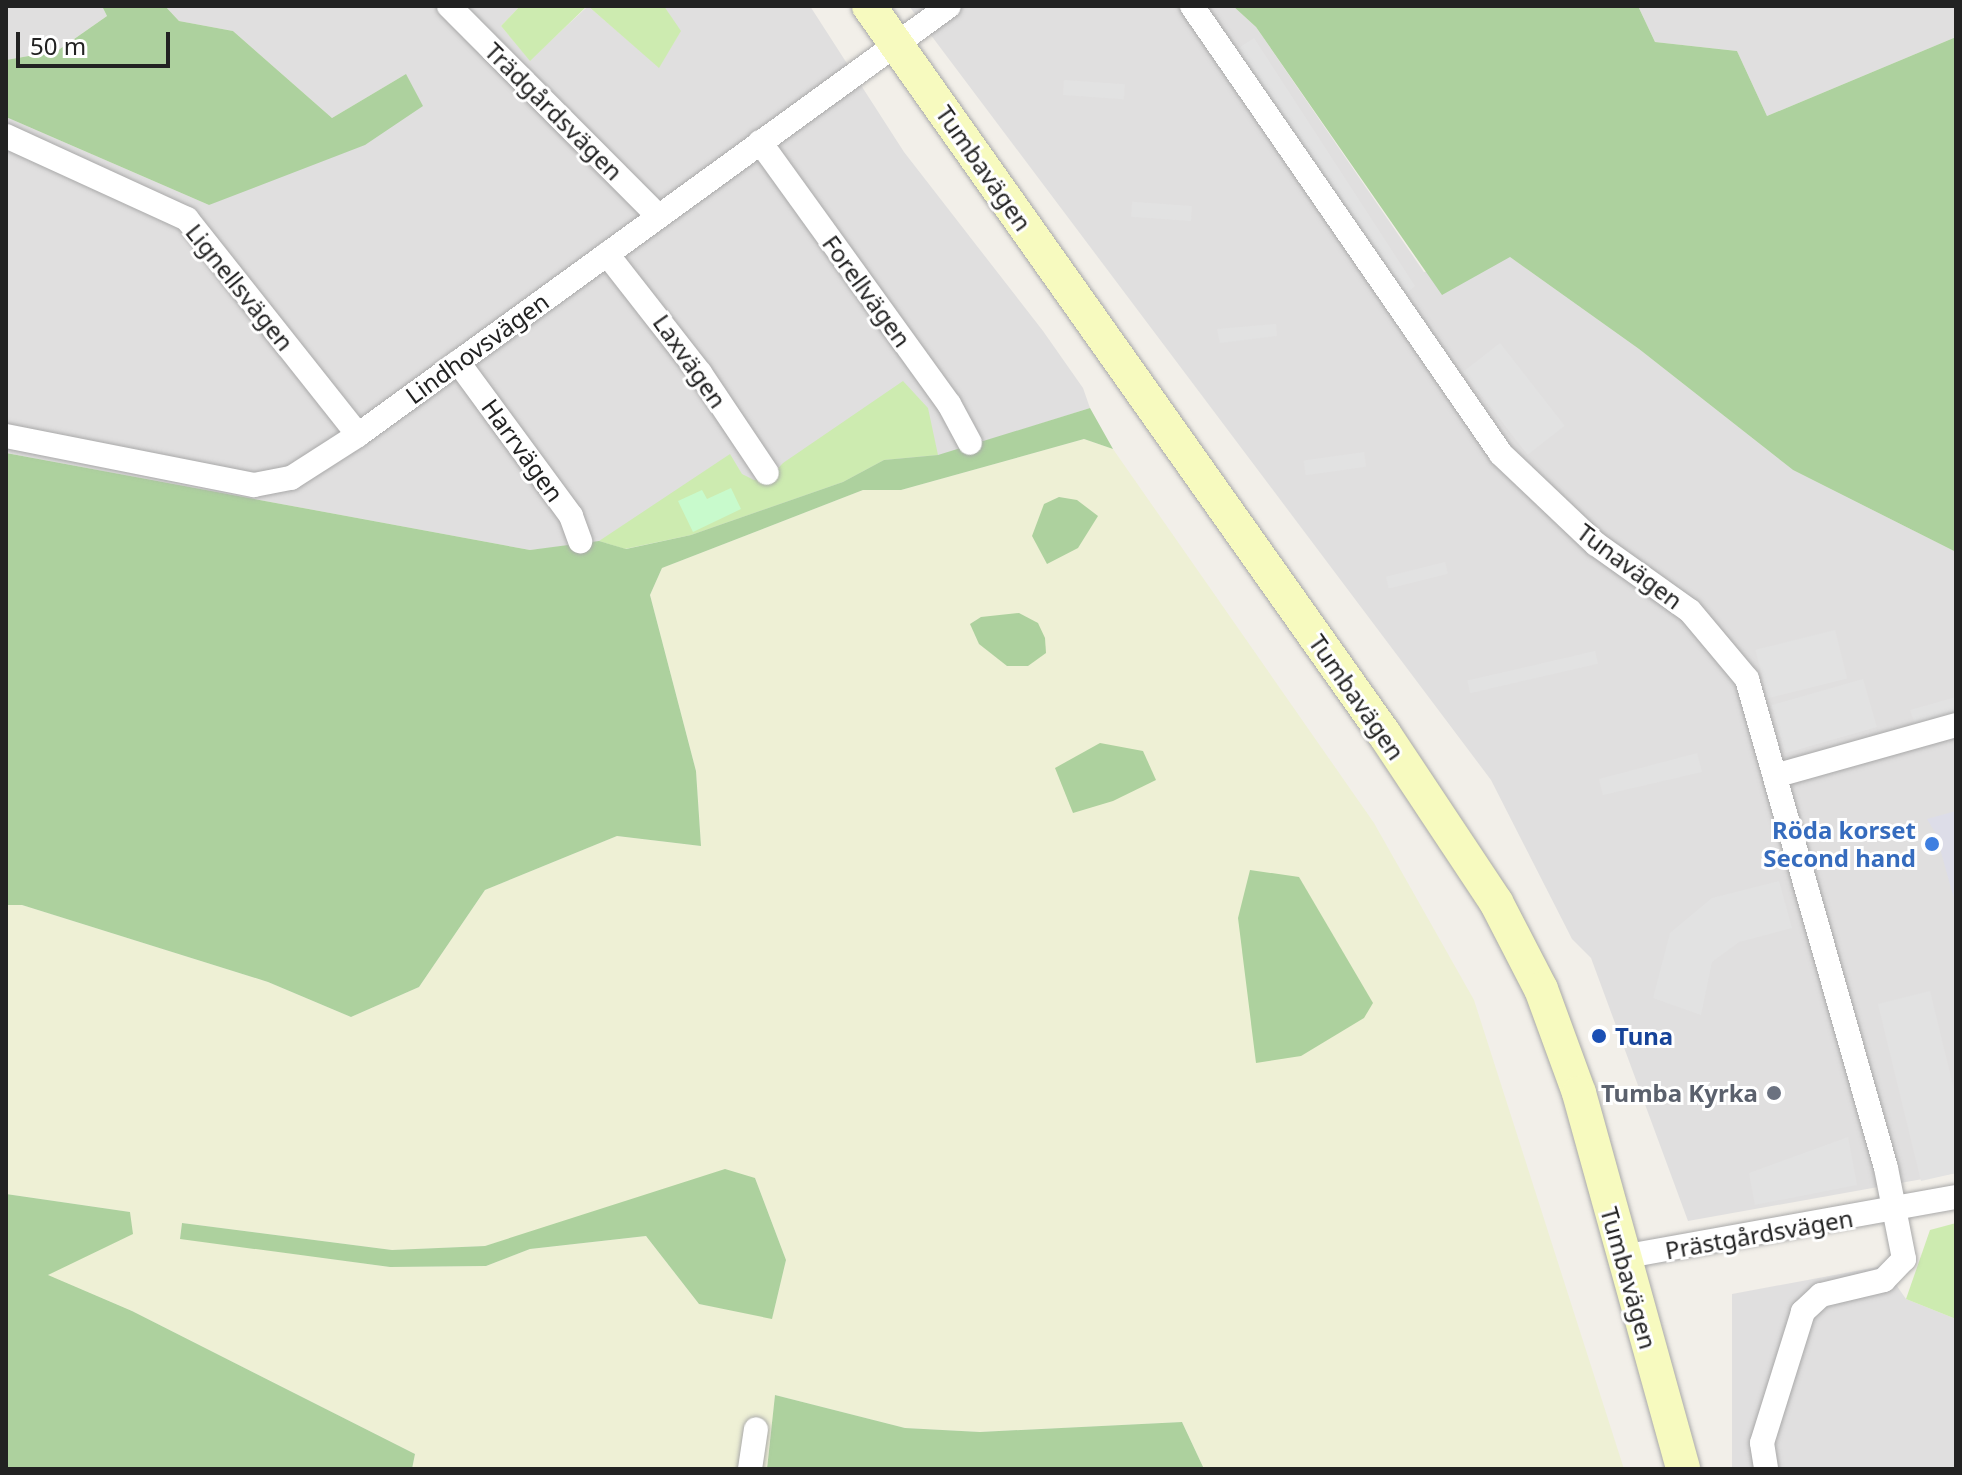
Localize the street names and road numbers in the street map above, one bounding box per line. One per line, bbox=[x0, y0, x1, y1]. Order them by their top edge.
street label: Trädgårdsvägen bbox=[479, 36, 629, 186]
street label: Tumbavägen bbox=[930, 100, 1038, 236]
street label: Lignellsvägen bbox=[180, 218, 300, 356]
street label: Forellvägen bbox=[817, 230, 917, 352]
street label: Lindhovsvägen bbox=[400, 286, 554, 410]
street label: Laxvägen bbox=[647, 309, 733, 413]
street label: Harrvägen bbox=[476, 393, 570, 507]
street label: Tunavägen bbox=[1572, 517, 1688, 615]
street label: Tumbavägen bbox=[1303, 629, 1411, 765]
street label: Prästgårdsvägen bbox=[1663, 1203, 1855, 1265]
street label: Tumbavägen bbox=[1595, 1204, 1663, 1352]

